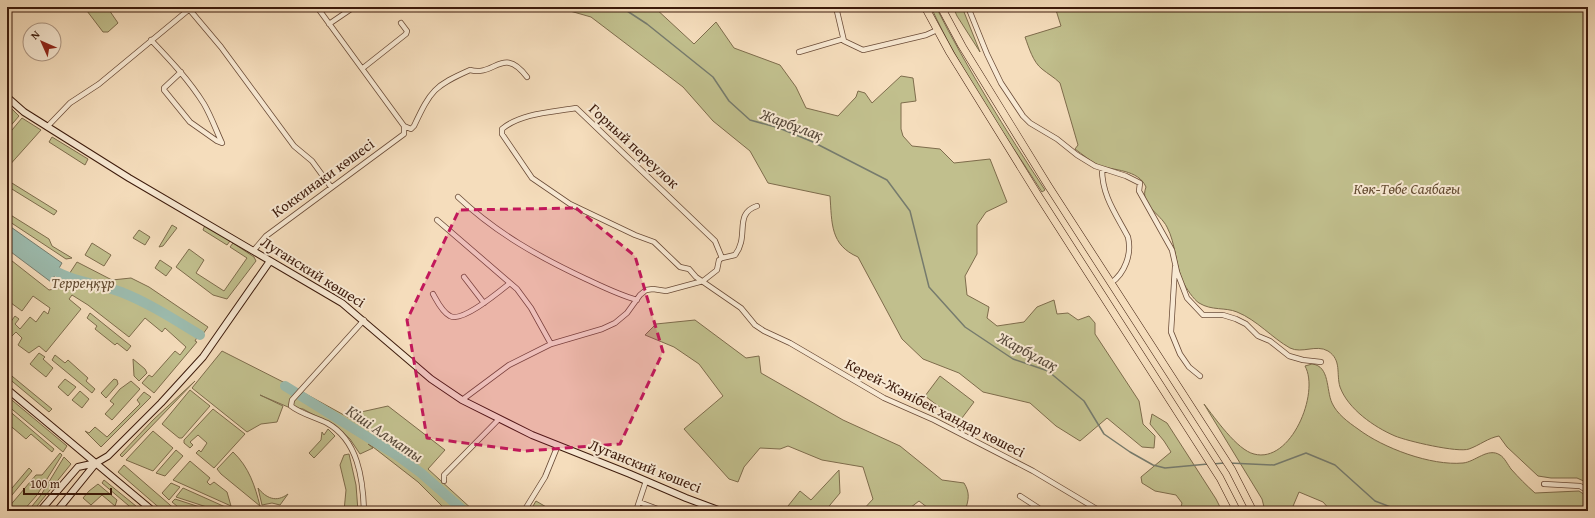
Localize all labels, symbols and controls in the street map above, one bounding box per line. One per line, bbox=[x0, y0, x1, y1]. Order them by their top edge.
north arrow bbox=[22, 22, 62, 62]
text: N bbox=[27, 26, 44, 43]
street label: Горный переулок bbox=[585, 98, 684, 193]
water label: Жарбұлақ bbox=[756, 101, 827, 147]
street label: Коккинаки көшесі bbox=[267, 133, 378, 222]
park label: Көк-Төбе Саябағы bbox=[1354, 178, 1461, 199]
street label: Луганский көшесі bbox=[257, 231, 370, 312]
park label: Терреңқұр bbox=[51, 272, 115, 293]
water label: Жарбұлақ bbox=[993, 325, 1063, 377]
street label: Керей-Жәнібек хандар көшесі bbox=[842, 353, 1029, 462]
water label: Кіші Алматы bbox=[342, 398, 429, 468]
street label: Луганский көшесі bbox=[586, 433, 705, 498]
scale bar bbox=[24, 470, 111, 496]
text: 100 m bbox=[30, 475, 60, 492]

